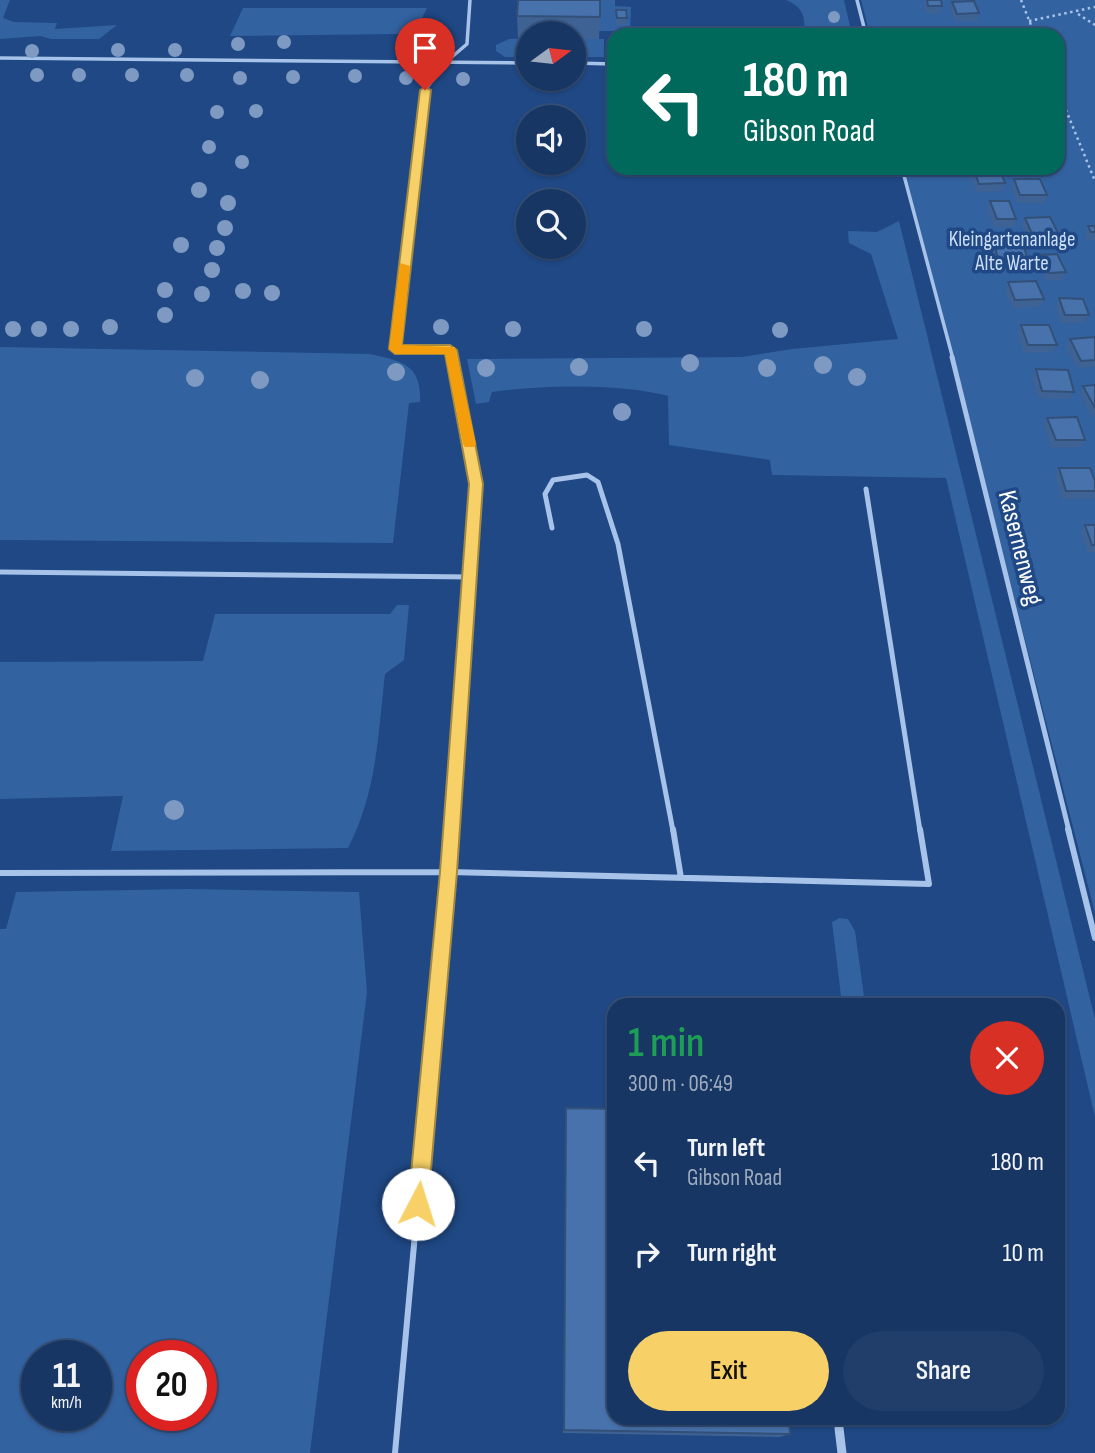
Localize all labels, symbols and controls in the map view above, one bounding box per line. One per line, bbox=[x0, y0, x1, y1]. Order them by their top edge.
pin bbox=[395, 18, 455, 90]
north arrow bbox=[516, 21, 586, 91]
map controls bbox=[516, 21, 586, 259]
icon: arrive bbox=[406, 29, 444, 67]
text: 180 m bbox=[743, 52, 849, 111]
icon: left bbox=[628, 56, 719, 147]
button: sound bbox=[516, 105, 586, 175]
text: Gibson Road bbox=[743, 112, 875, 151]
button: search bbox=[516, 189, 586, 259]
park label: Kleingartenanlage Alte Warte bbox=[949, 227, 1075, 276]
street label: Kasernenweg bbox=[991, 488, 1049, 608]
text: 1 min bbox=[628, 1018, 704, 1069]
button: close bbox=[970, 1021, 1044, 1095]
text: 300 m · 06:49 bbox=[628, 1070, 733, 1098]
text: Turn left bbox=[687, 1133, 765, 1164]
icon: left bbox=[628, 1144, 666, 1182]
text: 180 m bbox=[991, 1147, 1044, 1178]
text: Gibson Road bbox=[687, 1164, 782, 1192]
position arrow bbox=[381, 1167, 455, 1241]
icon: right bbox=[628, 1235, 666, 1273]
text: Turn right bbox=[687, 1238, 776, 1269]
text: 10 m bbox=[1002, 1238, 1044, 1269]
button: Exit bbox=[628, 1331, 829, 1411]
button: Share bbox=[843, 1331, 1044, 1411]
speed limit sign: 20 bbox=[126, 1340, 217, 1431]
text: 11 bbox=[53, 1355, 80, 1398]
text: km/h bbox=[51, 1392, 82, 1413]

